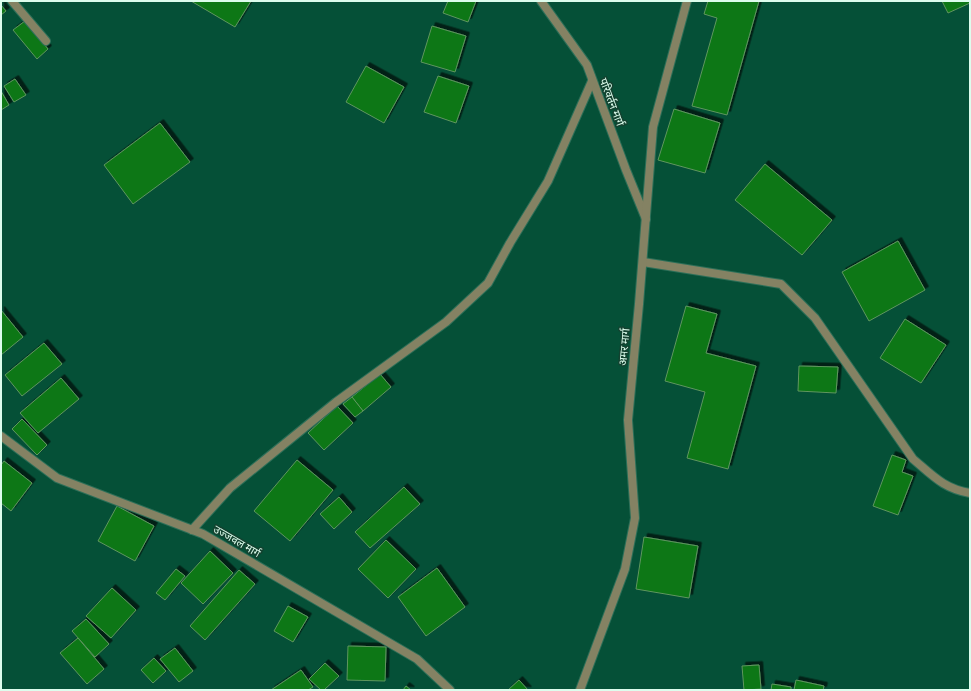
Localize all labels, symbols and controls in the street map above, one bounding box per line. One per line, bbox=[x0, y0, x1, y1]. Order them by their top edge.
street label: परिवर्तन मार्ग bbox=[596, 76, 629, 129]
street label: अमर मार्ग bbox=[614, 327, 634, 366]
street label: उज्जवल मार्ग bbox=[210, 521, 264, 561]

